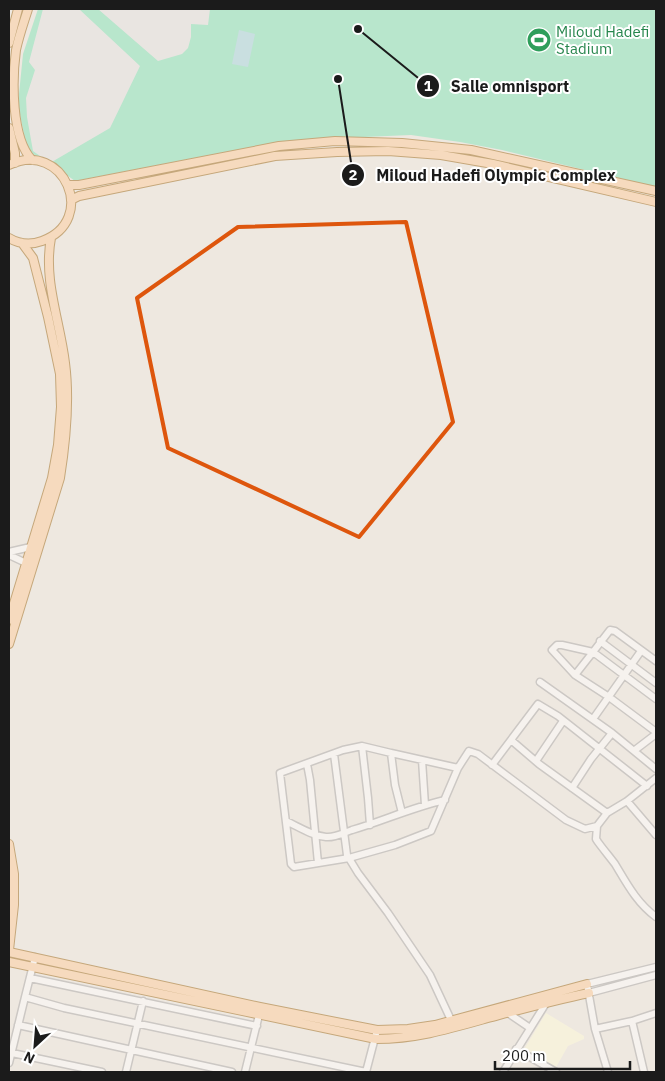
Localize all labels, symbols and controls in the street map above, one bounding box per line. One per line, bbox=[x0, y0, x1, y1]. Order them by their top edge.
place label: Miloud Hadefi Stadium bbox=[556, 22, 649, 58]
sports icon: Miloud Hadefi Stadium bbox=[526, 27, 552, 53]
callout: Salle omnisport bbox=[416, 70, 579, 101]
text: 1 bbox=[423, 76, 433, 95]
text: Salle omnisport bbox=[451, 76, 569, 96]
callout: Miloud Hadefi Olympic Complex bbox=[341, 160, 625, 191]
text: 2 bbox=[348, 165, 358, 184]
text: Miloud Hadefi Olympic Complex bbox=[376, 165, 616, 185]
north arrow bbox=[10, 1021, 60, 1071]
scale bar bbox=[495, 1038, 630, 1070]
text: 200 m bbox=[502, 1046, 546, 1065]
text: N bbox=[21, 1047, 38, 1068]

